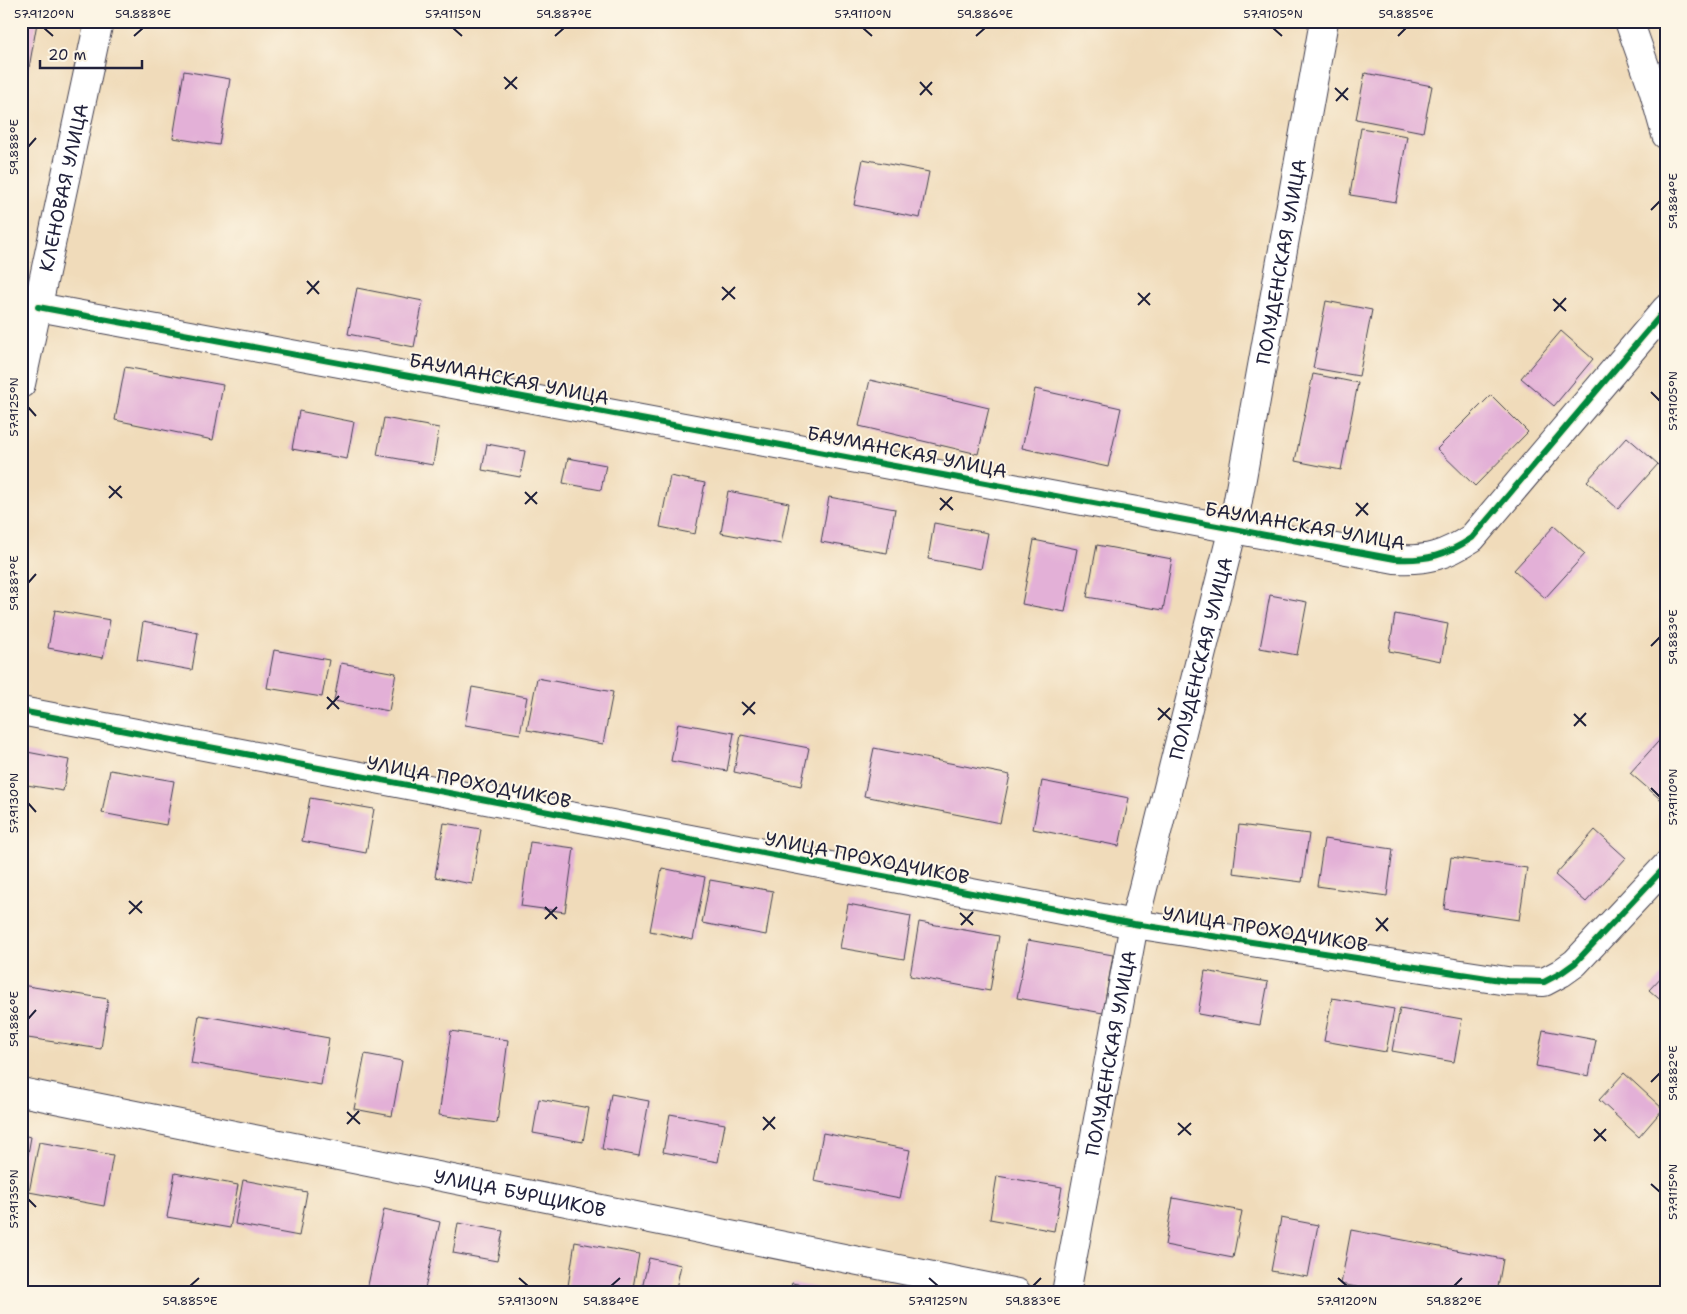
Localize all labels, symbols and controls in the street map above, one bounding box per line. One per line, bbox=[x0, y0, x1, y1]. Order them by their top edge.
text: 57.9120°N bbox=[14, 6, 74, 22]
text: 59.888°E bbox=[115, 6, 171, 22]
text: 57.9115°N bbox=[425, 6, 481, 22]
text: 59.887°E bbox=[536, 6, 592, 22]
text: 57.9110°N bbox=[834, 6, 892, 22]
text: 59.886°E bbox=[957, 6, 1013, 22]
text: 57.9105°N bbox=[1243, 6, 1303, 22]
text: 59.885°E bbox=[1379, 6, 1434, 22]
scale bar bbox=[40, 38, 142, 70]
text: 20 m bbox=[48, 45, 87, 65]
street label: КЛЕНОВАЯ УЛИЦА bbox=[33, 101, 93, 274]
text: 59.888°E bbox=[6, 119, 22, 175]
street label: ПОЛУДЕНСКАЯ УЛИЦА bbox=[1250, 157, 1312, 366]
text: 59.884°E bbox=[1665, 173, 1681, 229]
street label: БАУМАНСКАЯ УЛИЦА bbox=[407, 347, 611, 411]
text: 57.9105°N bbox=[1665, 371, 1681, 431]
text: 57.9125°N bbox=[6, 377, 22, 437]
street label: БАУМАНСКАЯ УЛИЦА bbox=[805, 420, 1009, 484]
street label: БАУМАНСКАЯ УЛИЦА bbox=[1203, 496, 1407, 556]
street label: ПОЛУДЕНСКАЯ УЛИЦА bbox=[1163, 554, 1238, 762]
text: 59.887°E bbox=[6, 555, 22, 611]
text: 59.883°E bbox=[1665, 609, 1681, 665]
street label: УЛИЦА ПРОХОДЧИКОВ bbox=[365, 750, 573, 814]
text: 57.9110°N bbox=[1665, 768, 1681, 826]
text: 57.9130°N bbox=[6, 773, 22, 833]
street label: УЛИЦА ПРОХОДЧИКОВ bbox=[763, 826, 971, 890]
street label: УЛИЦА ПРОХОДЧИКОВ bbox=[1160, 900, 1370, 958]
street label: ПОЛУДЕНСКАЯ УЛИЦА bbox=[1079, 948, 1141, 1158]
text: 59.886°E bbox=[6, 991, 22, 1047]
text: 59.882°E bbox=[1665, 1045, 1681, 1101]
street label: УЛИЦА БУРЩИКОВ bbox=[432, 1163, 608, 1222]
text: 57.9115°N bbox=[1665, 1164, 1681, 1220]
text: 57.9135°N bbox=[6, 1169, 22, 1229]
text: 59.885°E bbox=[163, 1293, 218, 1309]
text: 57.9130°N bbox=[498, 1293, 558, 1309]
text: 59.884°E bbox=[583, 1293, 639, 1309]
text: 57.9125°N bbox=[908, 1293, 968, 1309]
text: 59.883°E bbox=[1005, 1293, 1061, 1309]
text: 57.9120°N bbox=[1317, 1293, 1377, 1309]
text: 59.882°E bbox=[1426, 1293, 1482, 1309]

